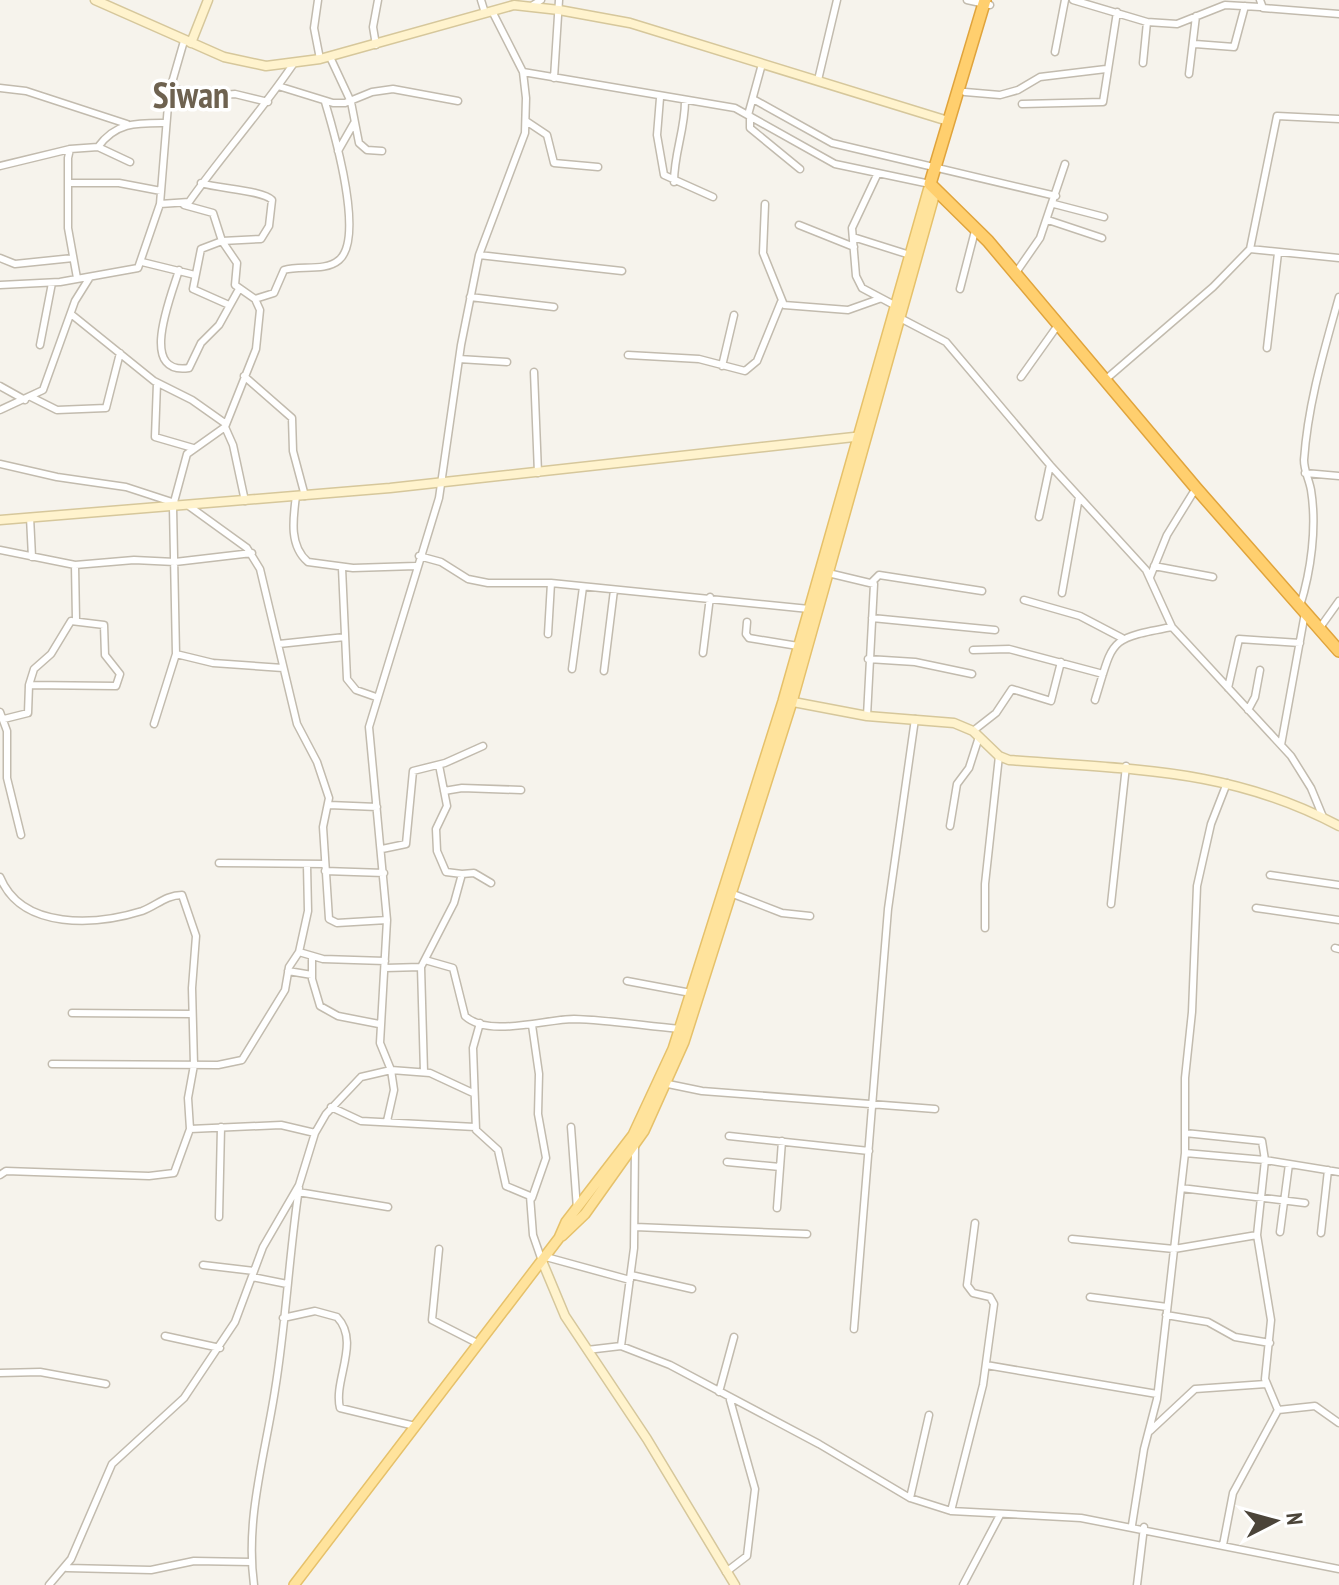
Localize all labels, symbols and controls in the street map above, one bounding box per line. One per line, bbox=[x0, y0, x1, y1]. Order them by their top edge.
district label: Siwan bbox=[153, 71, 229, 118]
north arrow bbox=[1235, 1481, 1315, 1561]
text: N bbox=[1280, 1512, 1309, 1526]

